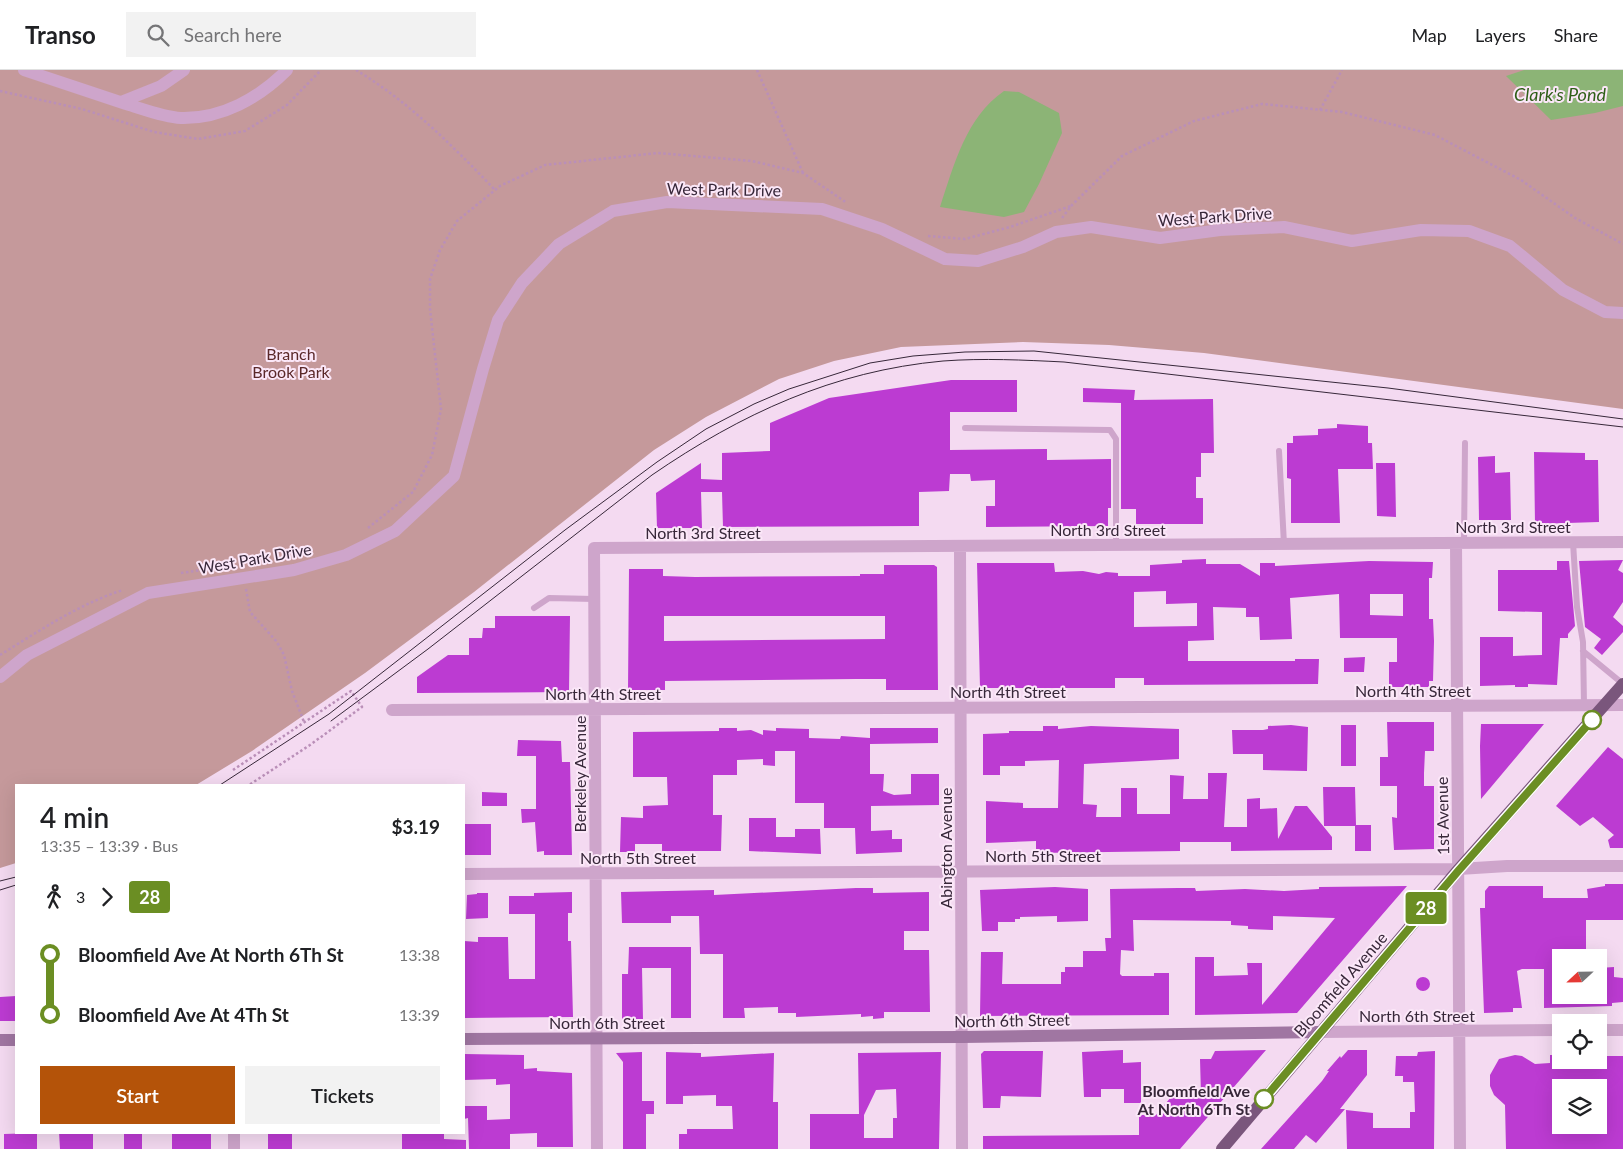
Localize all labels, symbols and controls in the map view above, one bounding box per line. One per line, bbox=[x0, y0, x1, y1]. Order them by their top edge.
search box bbox=[126, 12, 476, 57]
text: Transo bbox=[25, 20, 96, 49]
icon: search bbox=[144, 21, 172, 49]
text: Search here bbox=[184, 23, 282, 46]
text: Map bbox=[1411, 24, 1447, 46]
text: Layers bbox=[1475, 24, 1526, 46]
text: Share bbox=[1554, 24, 1598, 46]
water label: Clark's Pond bbox=[1514, 83, 1606, 105]
street label: West Park Drive bbox=[667, 179, 781, 199]
street label: West Park Drive bbox=[1157, 203, 1273, 229]
park label: Branch Brook Park bbox=[252, 344, 331, 381]
street label: North 3rd Street bbox=[1455, 517, 1571, 536]
street label: North 3rd Street bbox=[1050, 520, 1166, 539]
street label: North 3rd Street bbox=[645, 523, 761, 542]
street label: West Park Drive bbox=[197, 539, 313, 577]
street label: North 4th Street bbox=[1355, 681, 1471, 700]
street label: North 4th Street bbox=[950, 682, 1066, 701]
street label: North 4th Street bbox=[545, 684, 661, 703]
unlabelled marker bbox=[1582, 710, 1602, 730]
street label: Berkeley Avenue bbox=[570, 715, 589, 833]
street label: 1st Avenue bbox=[1432, 777, 1452, 855]
street label: Abington Avenue bbox=[936, 787, 955, 909]
text: 4 min bbox=[40, 800, 109, 834]
text: $3.19 bbox=[391, 815, 440, 838]
text: 13:35 – 13:39 · Bus bbox=[40, 836, 178, 855]
street label: North 5th Street bbox=[985, 846, 1101, 865]
street label: North 5th Street bbox=[580, 848, 696, 867]
icon: walk bbox=[40, 883, 68, 911]
icon: forward bbox=[93, 883, 121, 911]
text: 28 bbox=[139, 886, 160, 908]
text: 3 bbox=[76, 887, 85, 906]
line badge: 28 bbox=[1404, 892, 1448, 924]
text: 28 bbox=[1416, 897, 1436, 919]
street label: Bloomfield Avenue bbox=[1290, 928, 1390, 1040]
text: Bloomfield Ave At North 6Th St bbox=[78, 943, 344, 966]
text: 13:38 bbox=[399, 945, 440, 964]
north arrow bbox=[1552, 949, 1608, 1004]
map controls bbox=[1552, 949, 1607, 1134]
text: Bloomfield Ave At 4Th St bbox=[78, 1003, 289, 1026]
text: 13:39 bbox=[399, 1005, 440, 1024]
street label: North 6th Street bbox=[1359, 1006, 1475, 1025]
street label: North 6th Street bbox=[954, 1009, 1070, 1031]
street label: North 6th Street bbox=[549, 1013, 665, 1032]
button: locate bbox=[1552, 1014, 1607, 1069]
button: Start bbox=[40, 1066, 235, 1124]
button: Tickets bbox=[245, 1066, 440, 1124]
button: layers bbox=[1552, 1079, 1607, 1134]
place label: Bloomfield Ave At North 6Th St bbox=[1136, 1081, 1250, 1118]
marker: Bloomfield Ave At North 6Th St bbox=[1254, 1089, 1274, 1109]

